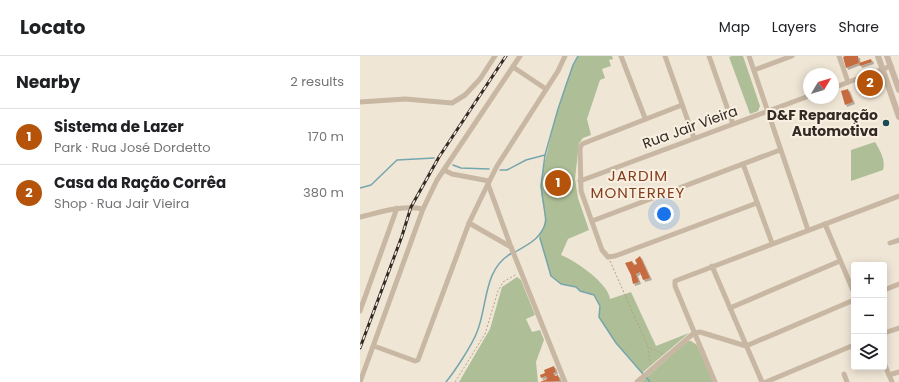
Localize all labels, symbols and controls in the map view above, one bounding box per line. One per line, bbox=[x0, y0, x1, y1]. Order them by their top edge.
text: Locato bbox=[20, 14, 85, 41]
text: Map bbox=[719, 17, 750, 37]
text: Layers bbox=[772, 17, 816, 37]
text: Share bbox=[838, 17, 879, 37]
north arrow bbox=[803, 68, 839, 104]
pin: 2 bbox=[857, 68, 883, 98]
text: Nearby bbox=[16, 70, 80, 94]
text: 2 results bbox=[290, 72, 344, 91]
street label: Rua Jair Vieira bbox=[640, 101, 740, 153]
place label: D&F Reparação Automotiva bbox=[767, 105, 878, 141]
text: Sistema de Lazer bbox=[54, 116, 184, 137]
marker: D&F Reparação Automotiva bbox=[881, 118, 891, 128]
text: 1 bbox=[27, 127, 31, 146]
text: 170 m bbox=[308, 127, 344, 146]
text: Park · Rua José Dordetto bbox=[54, 138, 211, 157]
district label: JARDIM MONTERREY bbox=[591, 165, 685, 203]
pin: 1 bbox=[545, 168, 571, 198]
text: Casa da Ração Corrêa bbox=[54, 172, 226, 193]
text: 2 bbox=[25, 183, 33, 202]
text: 380 m bbox=[303, 183, 344, 202]
text: Shop · Rua Jair Vieira bbox=[54, 194, 189, 213]
your location bbox=[654, 204, 674, 224]
map controls bbox=[851, 262, 887, 370]
button: + bbox=[851, 262, 887, 298]
button: − bbox=[851, 298, 887, 334]
button: layers bbox=[851, 334, 887, 370]

